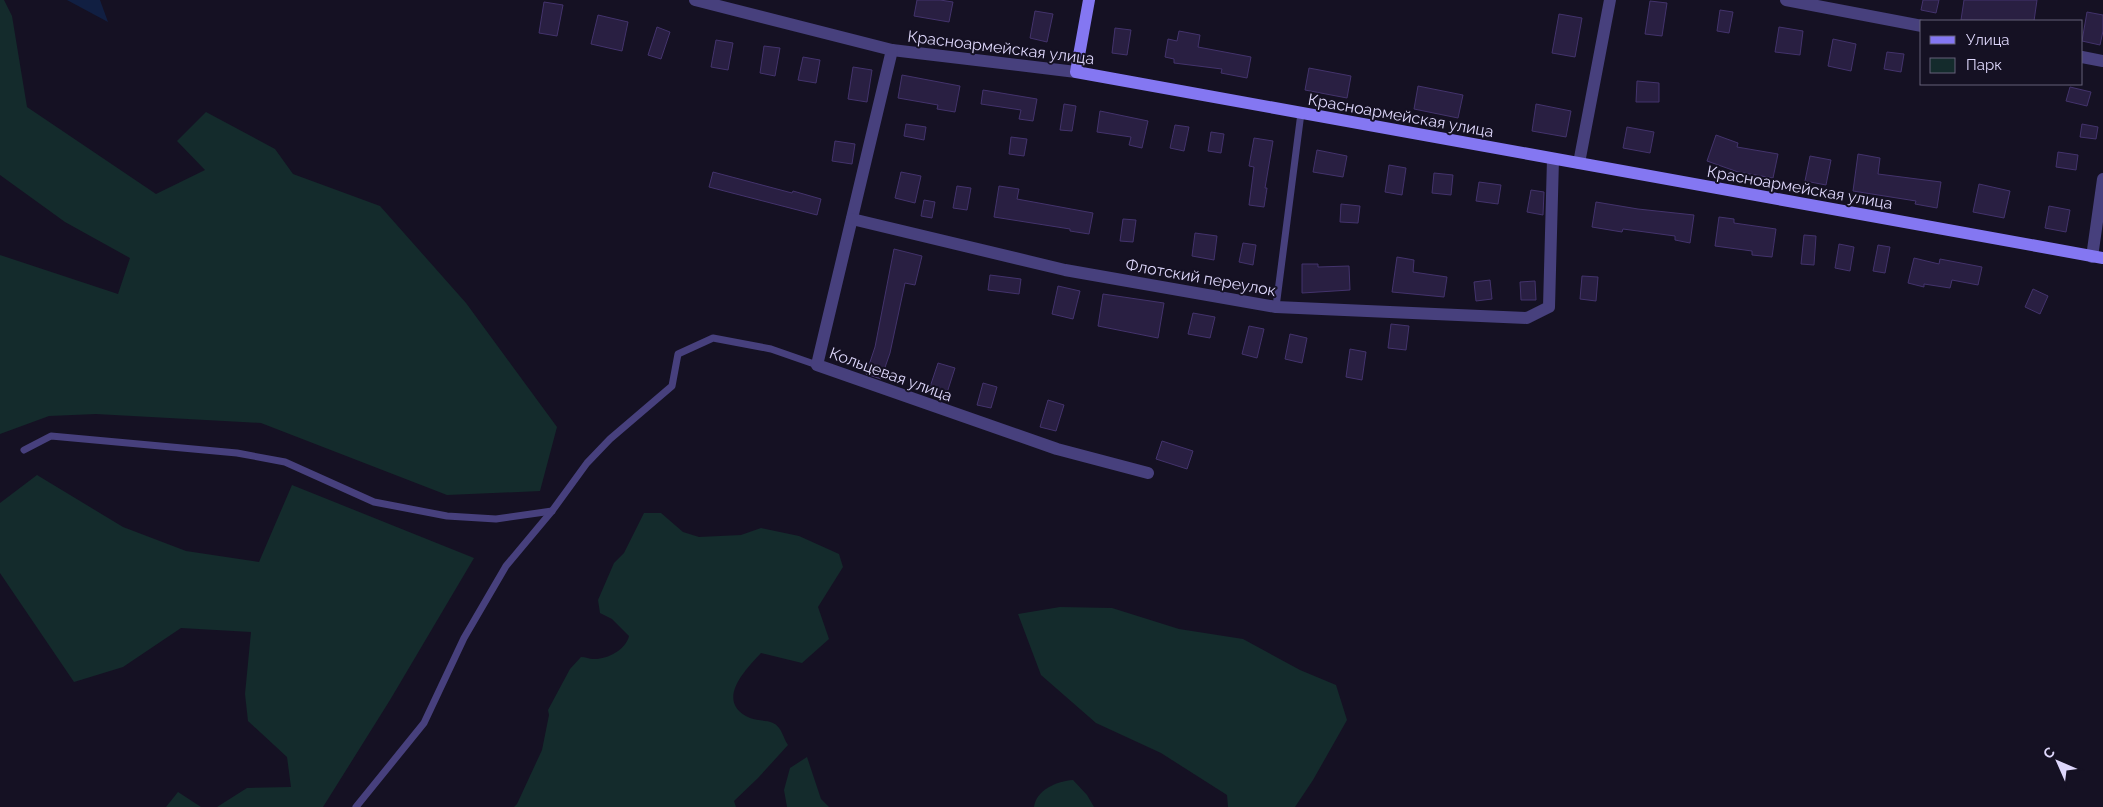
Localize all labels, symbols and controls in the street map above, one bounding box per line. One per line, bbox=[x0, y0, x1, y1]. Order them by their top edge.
legend bbox=[1920, 20, 2083, 85]
street label: Красноармейская улица bbox=[906, 27, 1095, 68]
text: Улица bbox=[1966, 31, 2010, 49]
text: Парк bbox=[1966, 56, 2002, 74]
street label: Красноармейская улица bbox=[1307, 90, 1495, 141]
street label: Красноармейская улица bbox=[1706, 162, 1894, 213]
street label: Флотский переулок bbox=[1124, 255, 1278, 300]
street label: Кольцевая улица bbox=[827, 343, 955, 405]
north arrow bbox=[2033, 737, 2083, 787]
text: С bbox=[2040, 743, 2058, 762]

